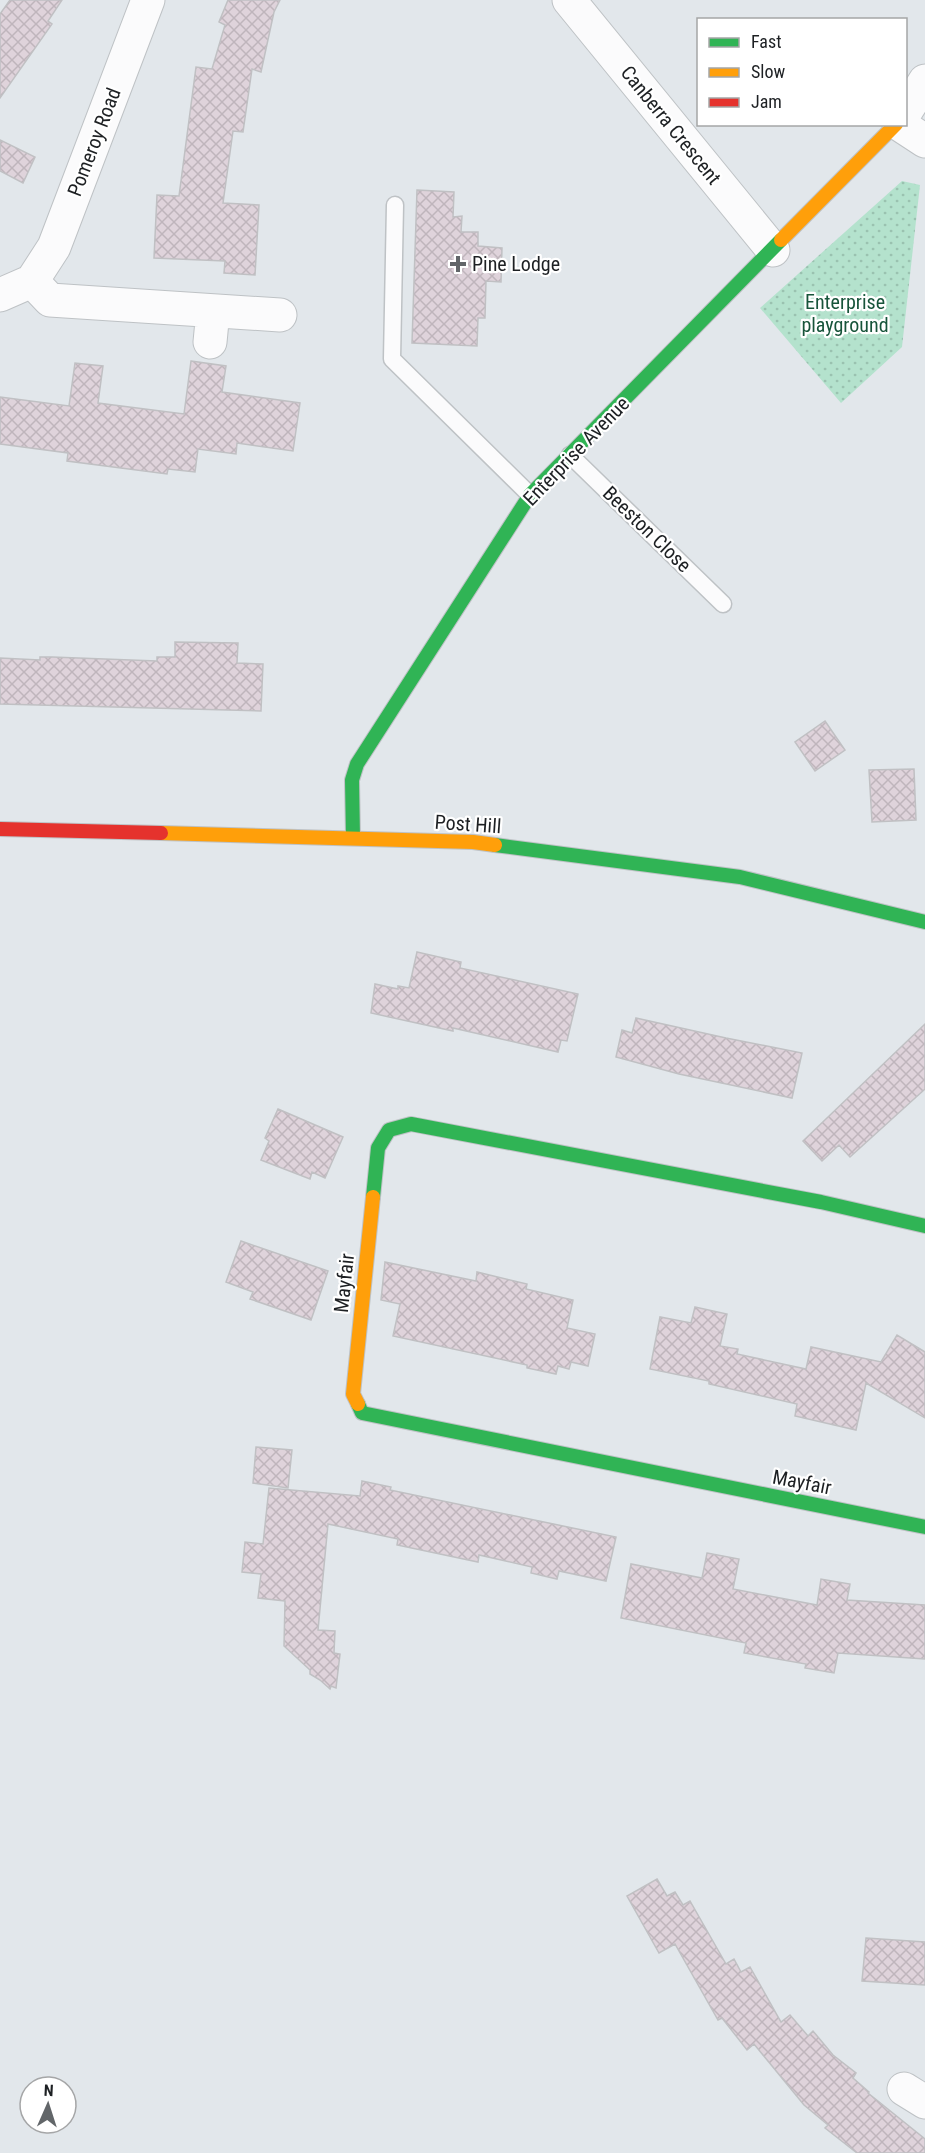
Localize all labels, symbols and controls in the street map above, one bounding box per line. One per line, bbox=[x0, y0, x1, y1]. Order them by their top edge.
legend bbox=[697, 18, 907, 126]
text: Fast bbox=[751, 31, 782, 52]
street label: Canberra Crescent bbox=[616, 61, 726, 189]
text: Slow bbox=[751, 61, 786, 82]
street label: Pomeroy Road bbox=[62, 84, 126, 200]
text: Jam bbox=[751, 91, 782, 112]
place label: Pine Lodge bbox=[472, 252, 560, 276]
marker: Pine Lodge bbox=[449, 255, 467, 273]
park label: Enterprise playground bbox=[801, 290, 889, 337]
street label: Enterprise Avenue bbox=[518, 392, 634, 510]
street label: Beeston Close bbox=[598, 481, 696, 577]
street label: Post Hill bbox=[434, 810, 502, 838]
street label: Mayfair bbox=[329, 1252, 359, 1314]
street label: Mayfair bbox=[770, 1465, 834, 1499]
north arrow bbox=[18, 2075, 78, 2135]
text: N bbox=[43, 2081, 54, 2100]

